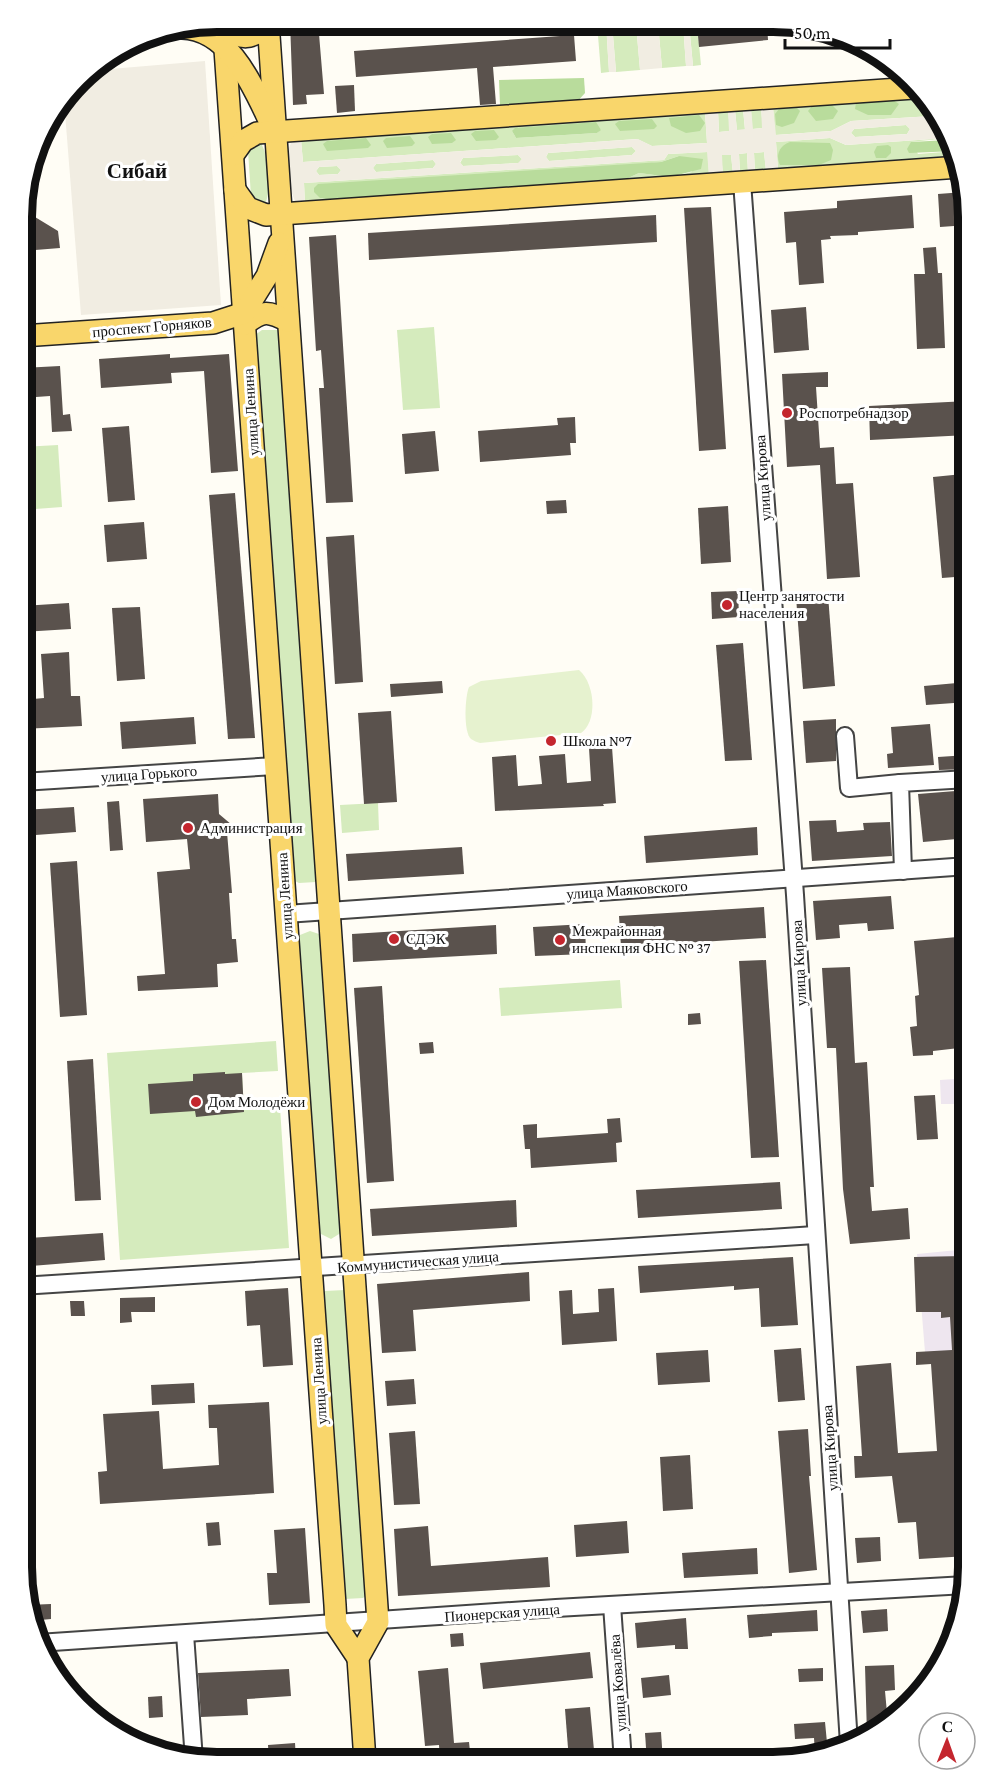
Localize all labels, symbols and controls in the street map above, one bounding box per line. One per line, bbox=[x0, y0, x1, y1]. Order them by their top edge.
scale bar bbox=[785, 12, 890, 50]
text: 50 m bbox=[794, 23, 831, 43]
district label: Сибай bbox=[107, 159, 167, 183]
street label: проспект Горняков bbox=[92, 314, 212, 340]
street label: улица Ленина bbox=[240, 368, 262, 456]
place label: Роспотребнадзор bbox=[799, 405, 909, 421]
marker: Роспотребнадзор bbox=[780, 406, 794, 420]
street label: улица Кирова bbox=[752, 434, 774, 522]
place label: Центр занятости населения bbox=[739, 588, 845, 621]
marker: Центр занятости населения bbox=[720, 598, 734, 612]
place label: Школа №7 bbox=[563, 733, 632, 749]
marker: Школа №7 bbox=[544, 734, 558, 748]
street label: улица Горького bbox=[100, 763, 198, 785]
place label: Администрация bbox=[200, 820, 303, 836]
marker: Администрация bbox=[181, 821, 195, 835]
street label: улица Ленина bbox=[274, 852, 296, 940]
street label: улица Маяковского bbox=[566, 878, 688, 902]
street label: улица Кирова bbox=[789, 919, 809, 1007]
place label: Межрайонная инспекция ФНС № 37 bbox=[572, 923, 710, 956]
place label: СДЭК bbox=[406, 931, 447, 947]
marker: СДЭК bbox=[387, 932, 401, 946]
marker: Межрайонная инспекция ФНС № 37 bbox=[553, 933, 567, 947]
place label: Дом Молодёжи bbox=[208, 1094, 305, 1110]
marker: Дом Молодёжи bbox=[189, 1095, 203, 1109]
street label: Коммунистическая улица bbox=[337, 1248, 500, 1276]
street label: улица Ленина bbox=[308, 1337, 330, 1425]
street label: улица Кирова bbox=[819, 1404, 841, 1492]
street label: Пионерская улица bbox=[444, 1601, 561, 1625]
street label: улица Ковалёва bbox=[607, 1633, 629, 1732]
north arrow bbox=[917, 1711, 977, 1771]
text: С bbox=[941, 1718, 953, 1735]

